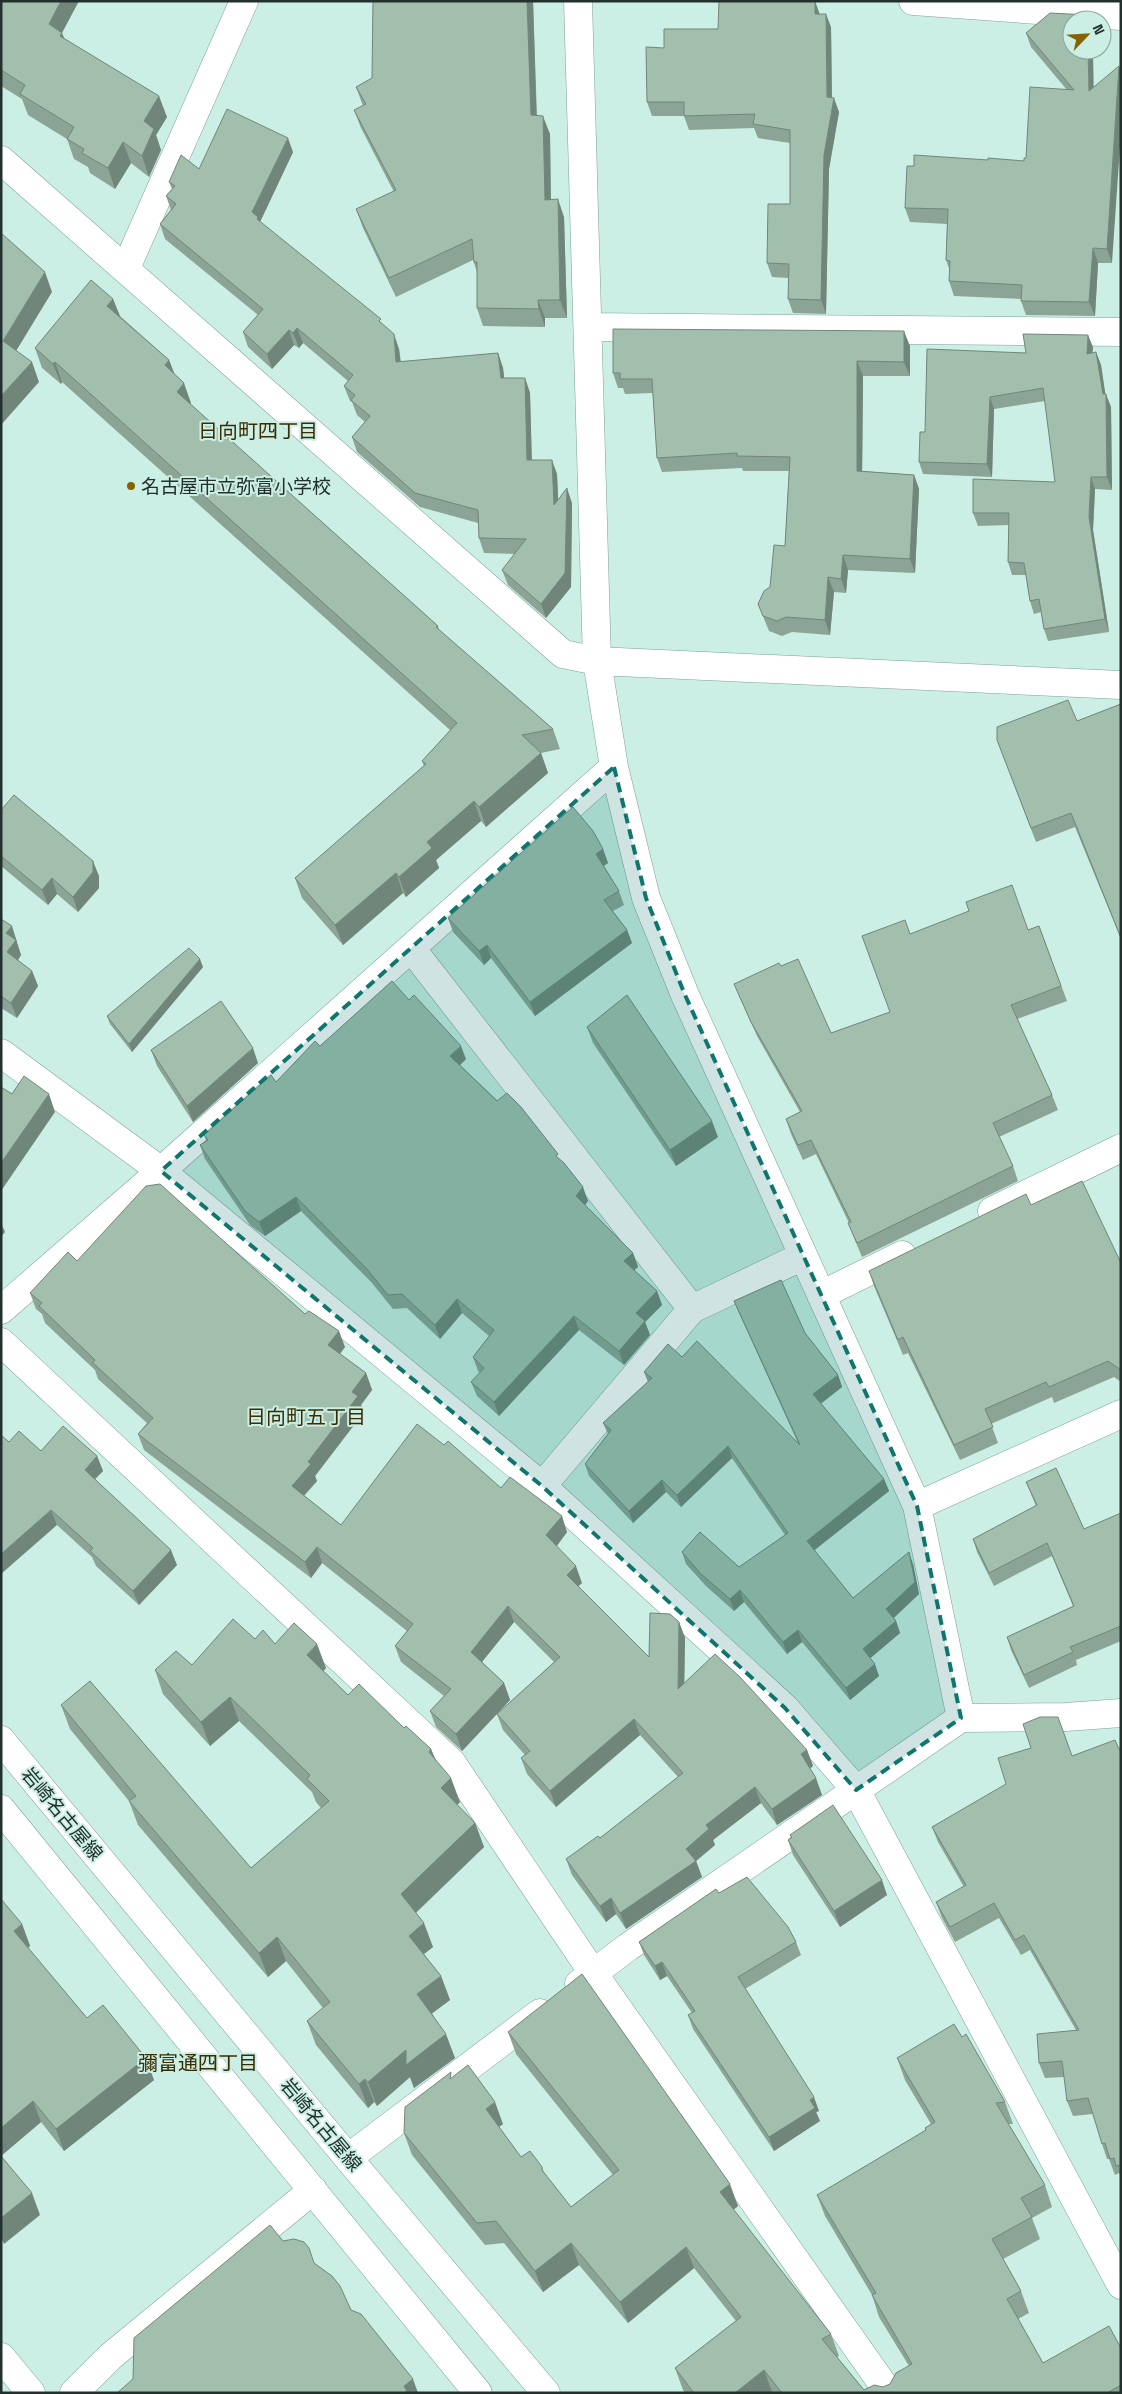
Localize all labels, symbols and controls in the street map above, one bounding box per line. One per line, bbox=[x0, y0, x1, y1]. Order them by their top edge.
north arrow bbox=[1062, 10, 1112, 60]
text: N bbox=[1089, 21, 1109, 38]
district label: 日向町四丁目 bbox=[198, 418, 318, 444]
place label: 名古屋市立弥富小学校 bbox=[141, 474, 331, 499]
marker: 名古屋市立弥富小学校 bbox=[125, 480, 137, 492]
district label: 日向町五丁目 bbox=[246, 1404, 366, 1430]
street label: 岩崎名古屋線 bbox=[16, 1762, 108, 1866]
district label: 彌富通四丁目 bbox=[138, 2050, 258, 2076]
street label: 岩崎名古屋線 bbox=[275, 2073, 367, 2177]

